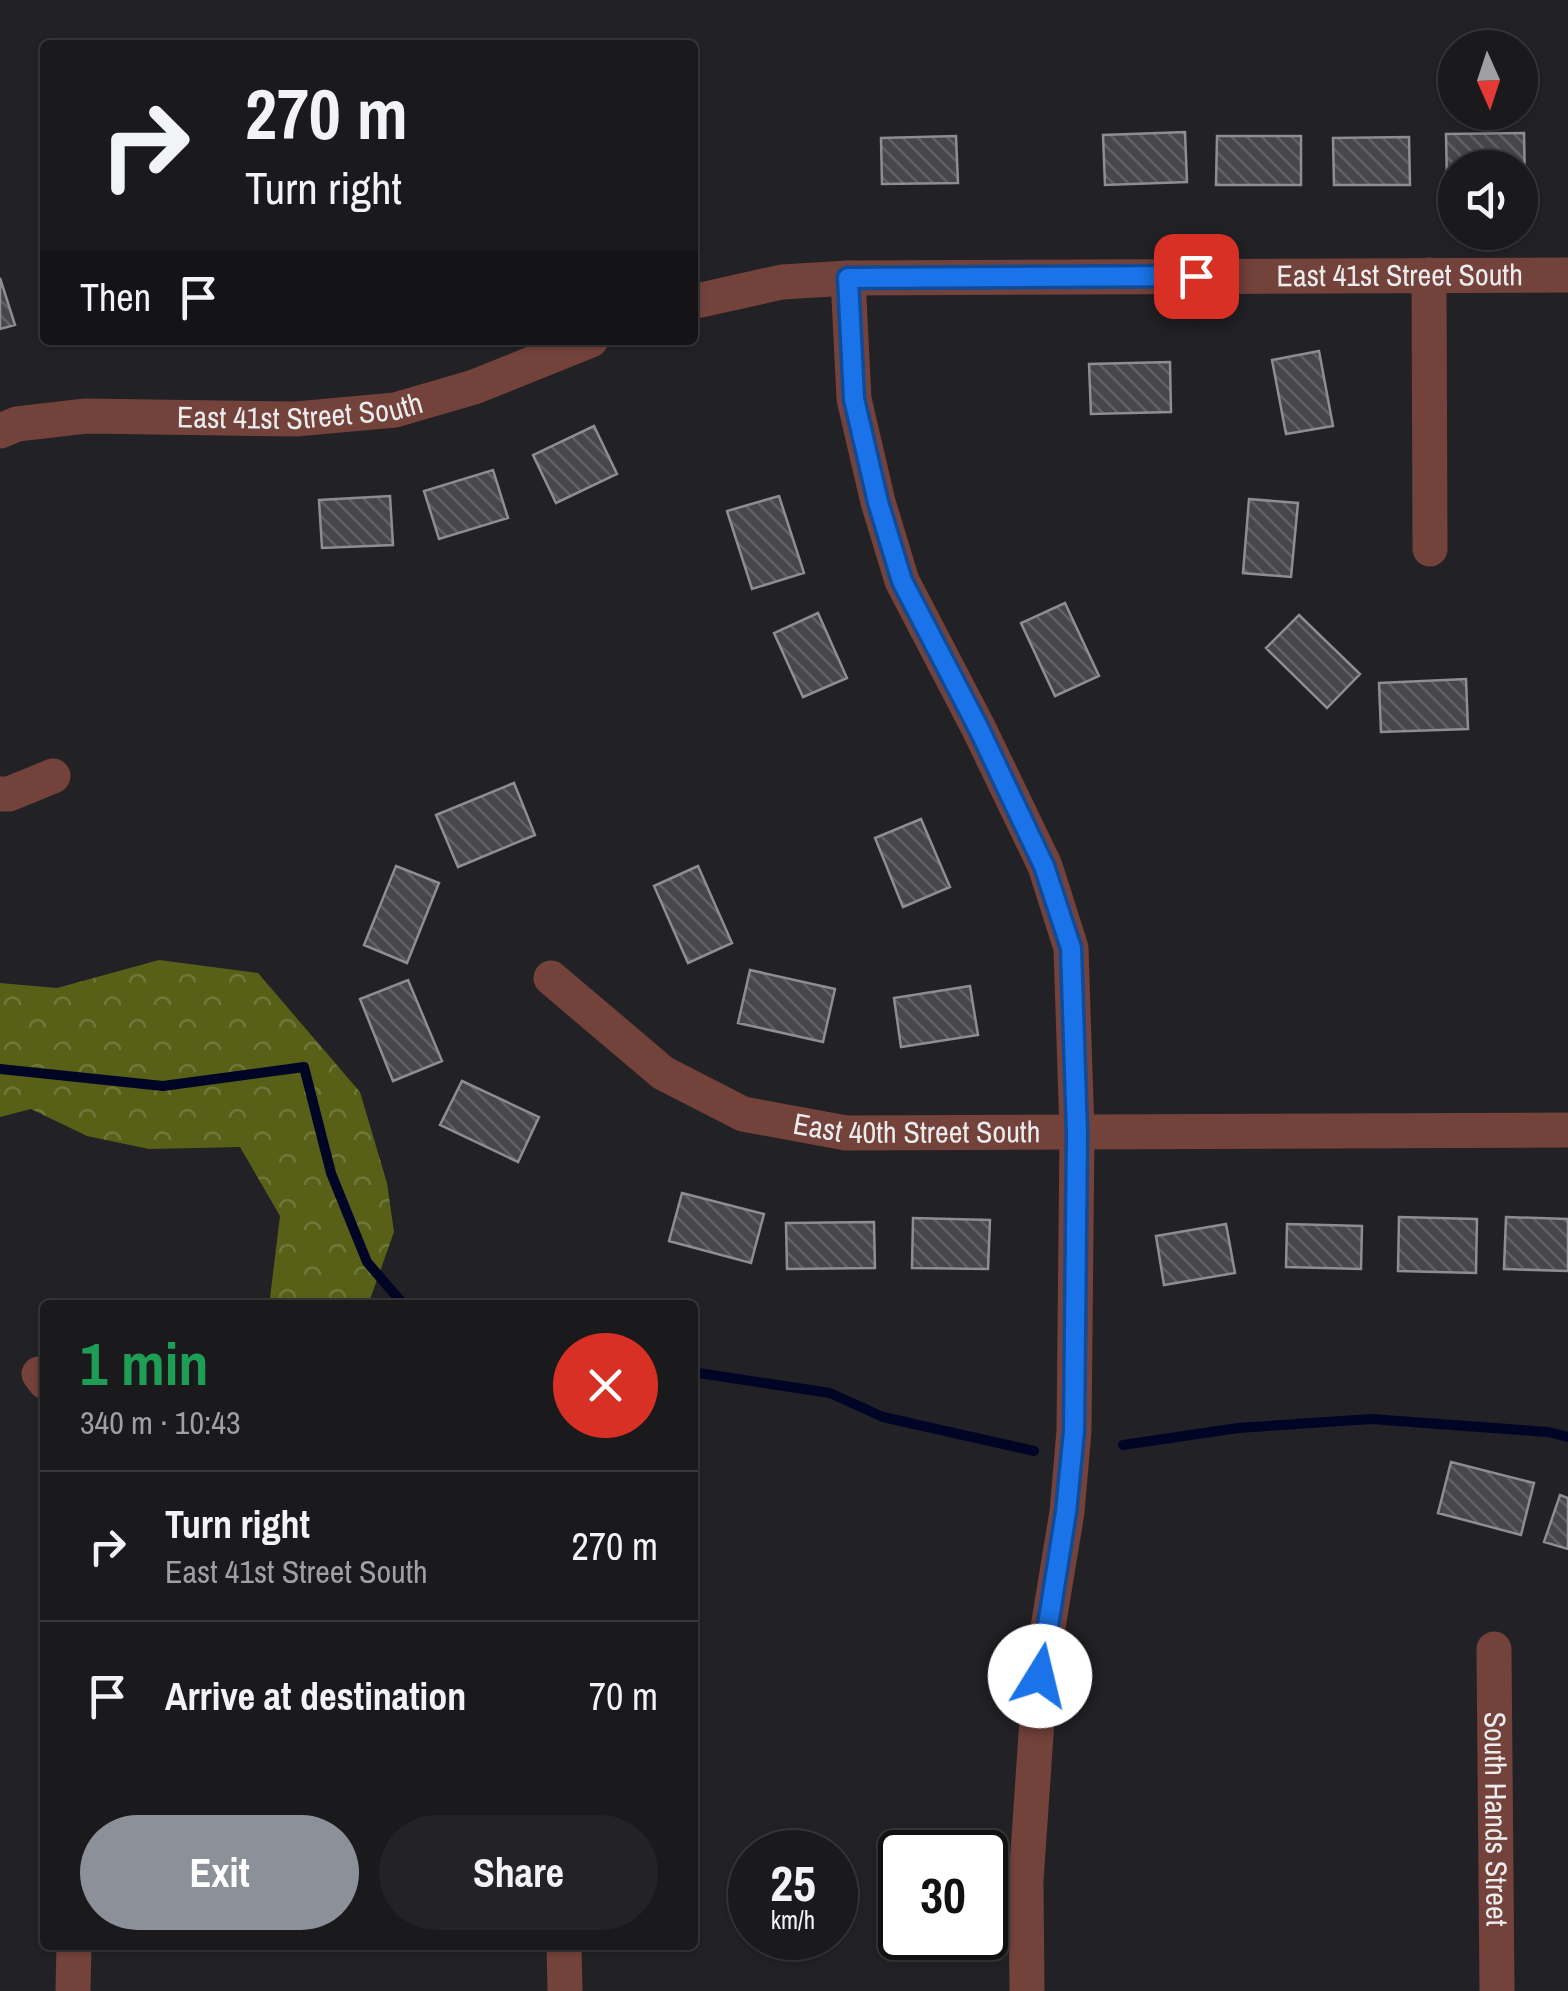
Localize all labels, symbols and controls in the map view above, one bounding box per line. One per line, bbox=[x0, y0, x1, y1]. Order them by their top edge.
north arrow bbox=[1438, 30, 1538, 130]
map controls bbox=[1438, 30, 1538, 250]
text: 270 m bbox=[245, 67, 408, 161]
icon: right bbox=[80, 80, 210, 210]
button: sound bbox=[1438, 150, 1538, 250]
text: Turn right bbox=[245, 157, 402, 218]
pin bbox=[1154, 234, 1239, 319]
icon: arrive bbox=[1169, 249, 1224, 304]
street label: East 41st Street South bbox=[1276, 254, 1523, 295]
icon: arrive bbox=[171, 270, 226, 325]
text: Then bbox=[80, 272, 151, 323]
street label: East 41st Street South bbox=[177, 382, 427, 438]
street label: East 40th Street South bbox=[790, 1103, 1040, 1152]
text: 1 min bbox=[80, 1323, 209, 1404]
button: close bbox=[553, 1333, 658, 1438]
text: 340 m · 10:43 bbox=[80, 1401, 240, 1444]
text: Turn right bbox=[165, 1499, 310, 1550]
icon: right bbox=[80, 1519, 135, 1574]
text: 270 m bbox=[571, 1521, 658, 1572]
text: East 41st Street South bbox=[165, 1550, 428, 1593]
position arrow bbox=[988, 1624, 1092, 1728]
icon: arrive bbox=[80, 1669, 135, 1724]
text: Arrive at destination bbox=[165, 1671, 466, 1722]
text: 70 m bbox=[589, 1671, 658, 1722]
street label: South Hands Street bbox=[1476, 1711, 1517, 1927]
button: Exit bbox=[80, 1815, 359, 1930]
button: Share bbox=[379, 1815, 658, 1930]
speed limit sign: 30 bbox=[878, 1830, 1008, 1960]
text: 25 bbox=[770, 1849, 816, 1917]
text: km/h bbox=[771, 1903, 815, 1937]

